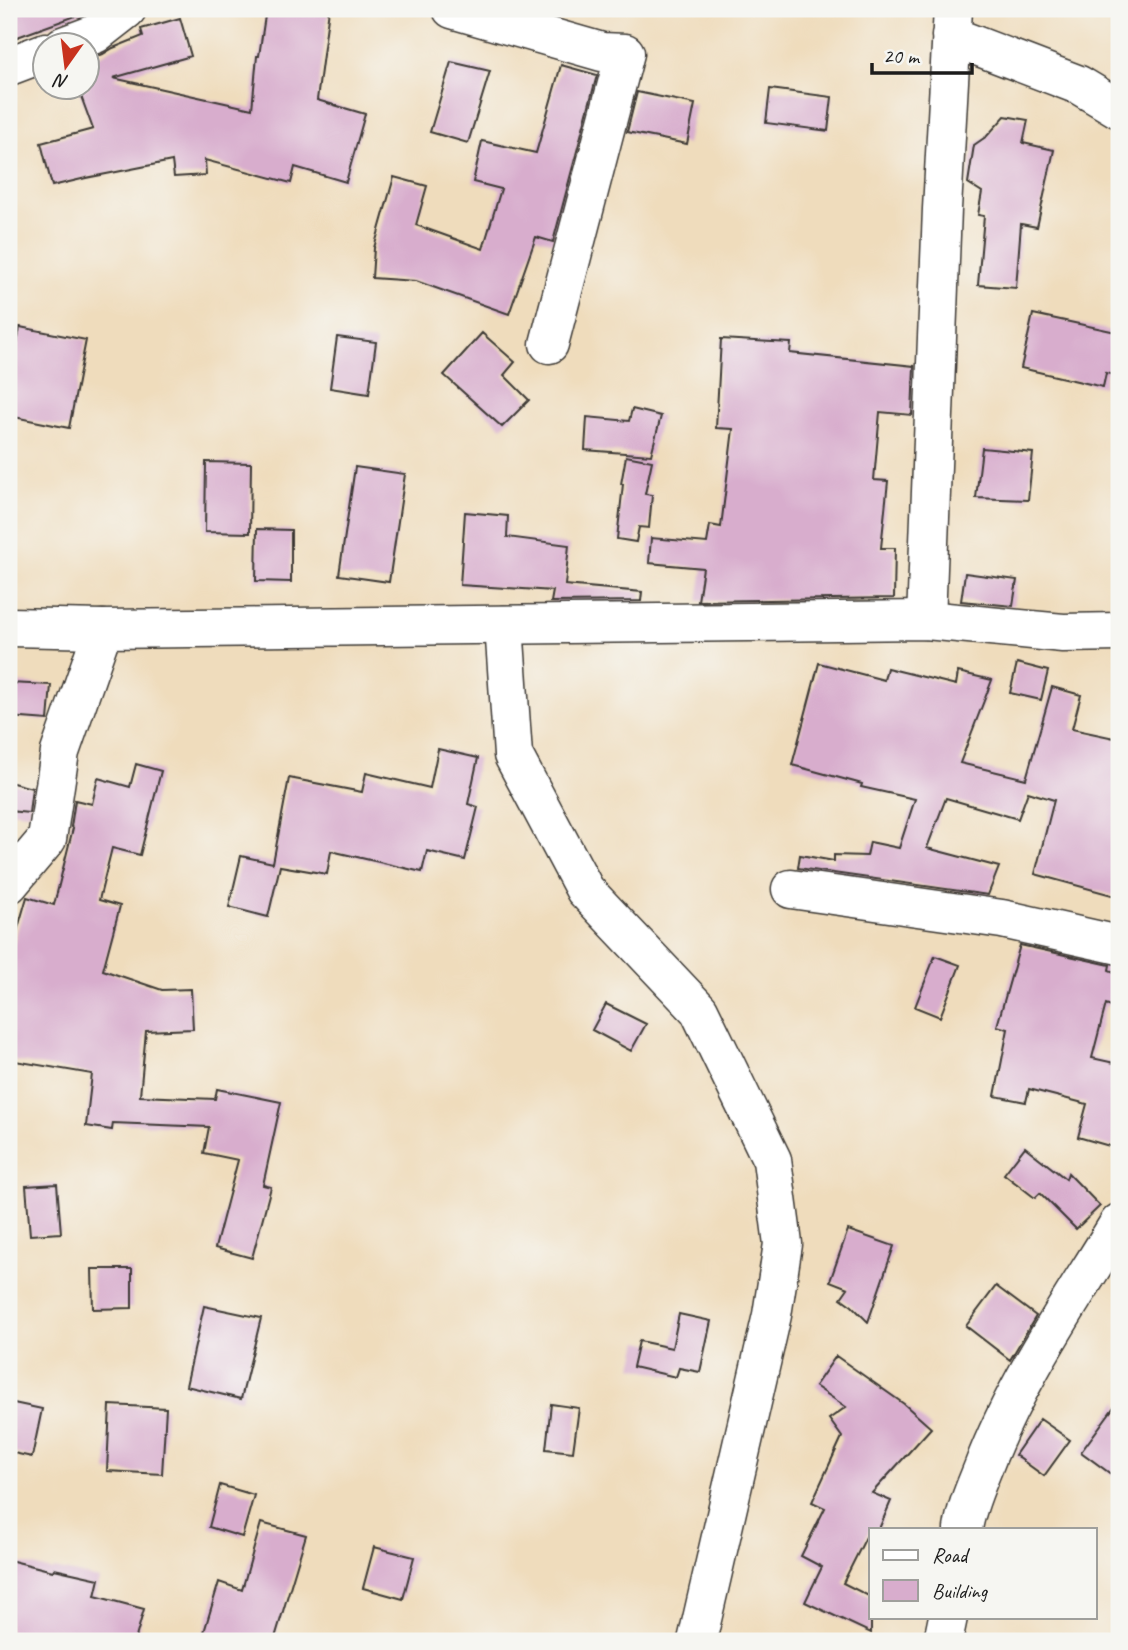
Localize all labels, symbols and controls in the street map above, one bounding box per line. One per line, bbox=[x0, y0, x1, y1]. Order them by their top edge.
north arrow bbox=[32, 32, 102, 102]
scale bar bbox=[872, 32, 972, 76]
text: 20 m bbox=[883, 43, 921, 69]
text: N bbox=[50, 68, 71, 95]
legend bbox=[869, 1528, 1096, 1618]
text: Road bbox=[932, 1542, 971, 1568]
text: Building bbox=[932, 1578, 989, 1604]

